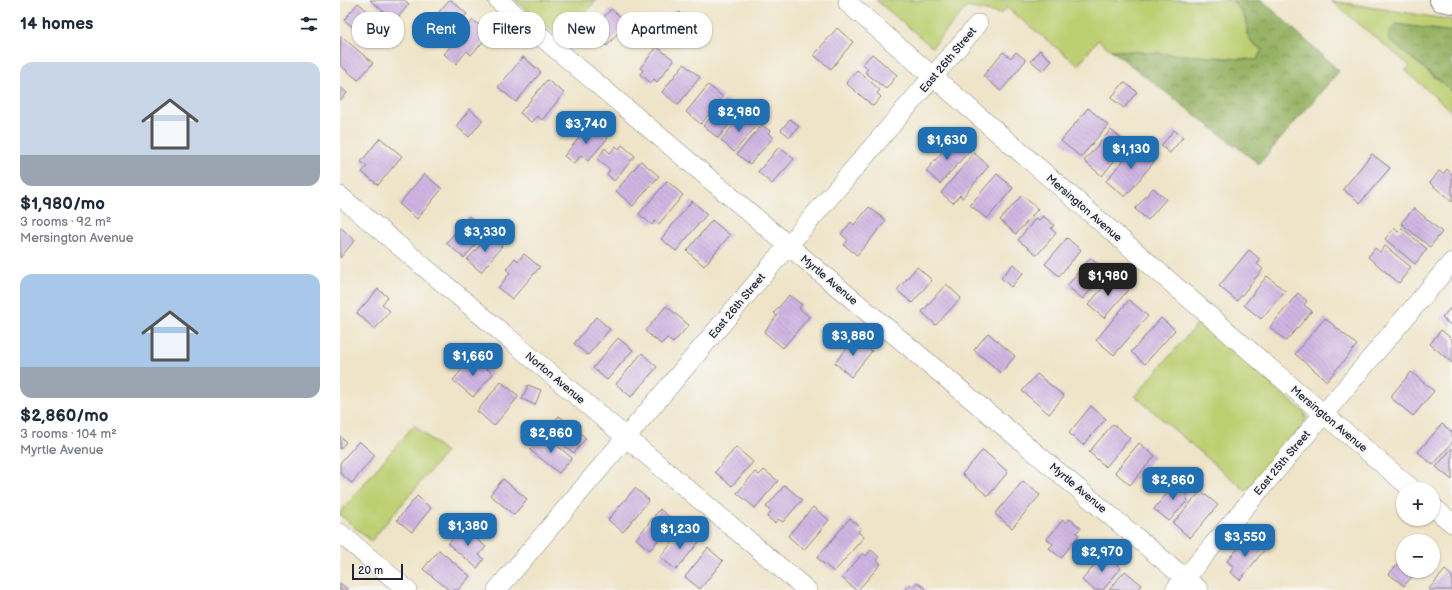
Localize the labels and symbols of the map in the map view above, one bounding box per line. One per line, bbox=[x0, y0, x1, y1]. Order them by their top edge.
street label: East 26th Street bbox=[917, 24, 979, 95]
pin: $2,980 bbox=[706, 99, 772, 133]
pin: $3,740 bbox=[553, 111, 619, 145]
pin: $1,630 bbox=[914, 127, 980, 161]
pin: $1,130 bbox=[1098, 136, 1164, 170]
street label: Mersington Avenue bbox=[1044, 172, 1125, 245]
pin: $3,330 bbox=[452, 219, 518, 253]
street label: Myrtle Avenue bbox=[798, 252, 861, 308]
pin: $1,980 bbox=[1075, 263, 1141, 297]
street label: East 26th Street bbox=[706, 270, 768, 341]
pin: $3,880 bbox=[820, 323, 886, 357]
pin: $1,660 bbox=[440, 343, 506, 377]
street label: Norton Avenue bbox=[522, 349, 588, 407]
street label: Mersington Avenue bbox=[1288, 383, 1370, 455]
pin: $2,860 bbox=[518, 420, 584, 454]
street label: East 25th Street bbox=[1251, 428, 1313, 498]
street label: Myrtle Avenue bbox=[1047, 460, 1110, 516]
pin: $2,860 bbox=[1140, 467, 1206, 501]
pin: $1,380 bbox=[435, 513, 501, 547]
pin: $1,230 bbox=[647, 516, 713, 550]
pin: $3,550 bbox=[1212, 524, 1278, 558]
pin: $2,970 bbox=[1069, 539, 1135, 573]
scale bar bbox=[352, 562, 403, 581]

